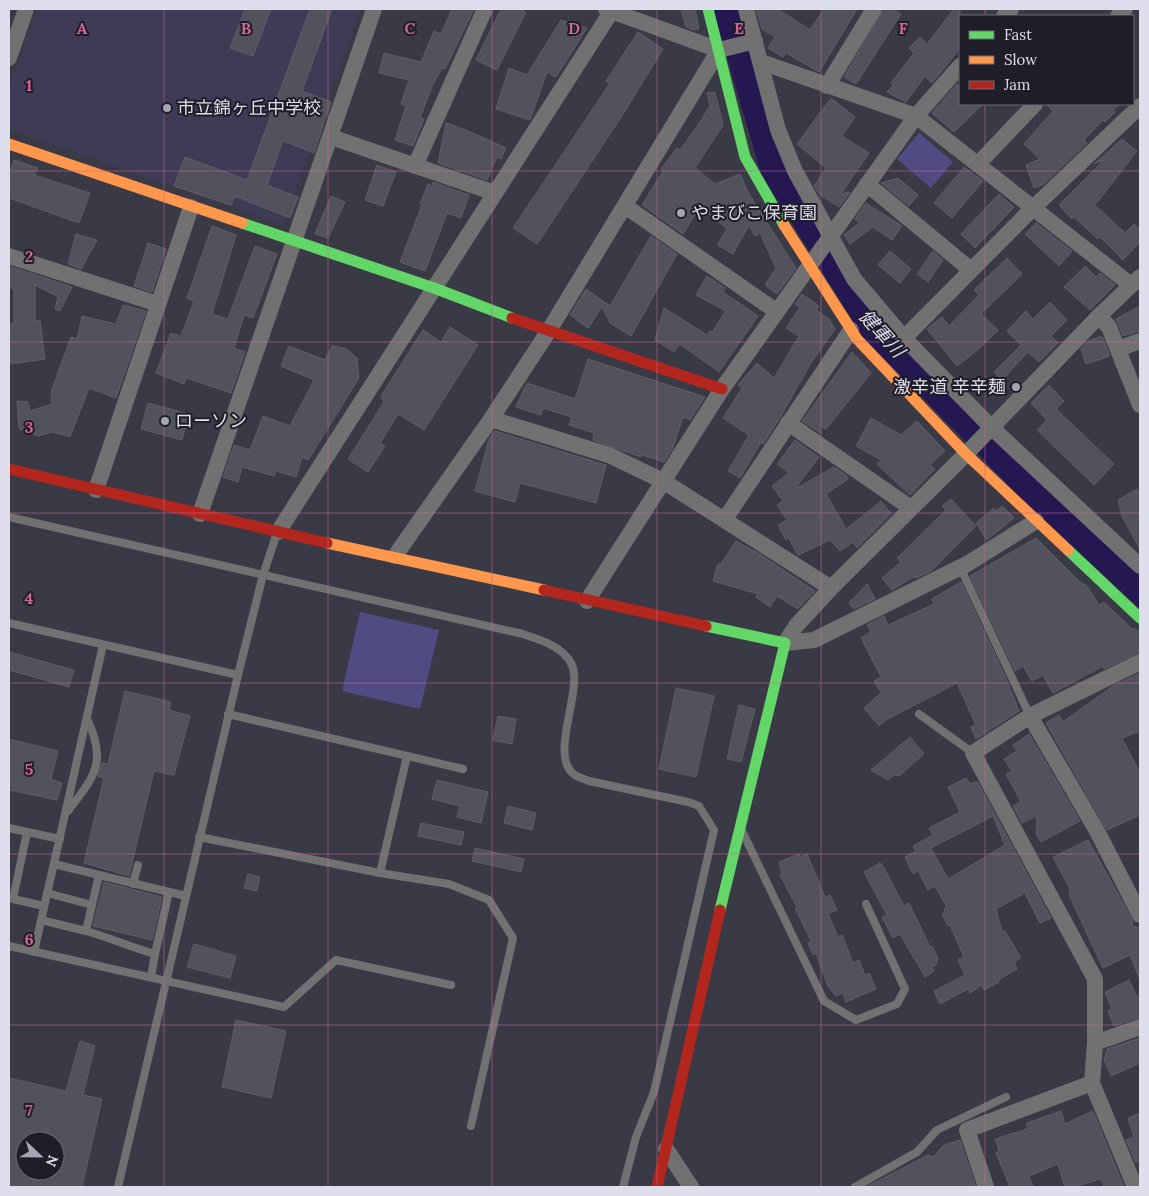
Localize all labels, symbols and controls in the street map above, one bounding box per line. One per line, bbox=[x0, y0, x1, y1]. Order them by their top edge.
legend bbox=[959, 15, 1134, 105]
text: A bbox=[77, 18, 88, 38]
text: B bbox=[241, 18, 252, 38]
text: C bbox=[404, 18, 416, 38]
text: D bbox=[568, 18, 580, 38]
text: E bbox=[734, 18, 744, 38]
text: F bbox=[898, 18, 908, 38]
text: Fast bbox=[1004, 25, 1032, 44]
text: Slow bbox=[1004, 50, 1037, 69]
text: 1 bbox=[26, 75, 32, 95]
text: Jam bbox=[1003, 75, 1031, 94]
place label: 市立錦ヶ丘中学校 bbox=[177, 96, 321, 119]
marker: 市立錦ヶ丘中学校 bbox=[161, 102, 173, 114]
place label: やまびこ保育園 bbox=[691, 201, 817, 224]
marker: やまびこ保育園 bbox=[675, 207, 687, 219]
text: 2 bbox=[25, 246, 33, 266]
water label: 健軍川 bbox=[854, 304, 911, 364]
place label: 激辛道 辛辛麺 bbox=[893, 375, 1006, 398]
marker: 激辛道 辛辛麺 bbox=[1010, 381, 1022, 393]
place label: ローソン bbox=[175, 409, 247, 432]
marker: ローソン bbox=[159, 415, 171, 427]
text: 3 bbox=[25, 417, 34, 437]
text: 4 bbox=[25, 588, 34, 608]
text: 5 bbox=[25, 759, 34, 779]
text: 6 bbox=[24, 929, 34, 949]
text: 7 bbox=[25, 1100, 33, 1120]
north arrow bbox=[15, 1131, 65, 1181]
text: N bbox=[42, 1152, 62, 1169]

